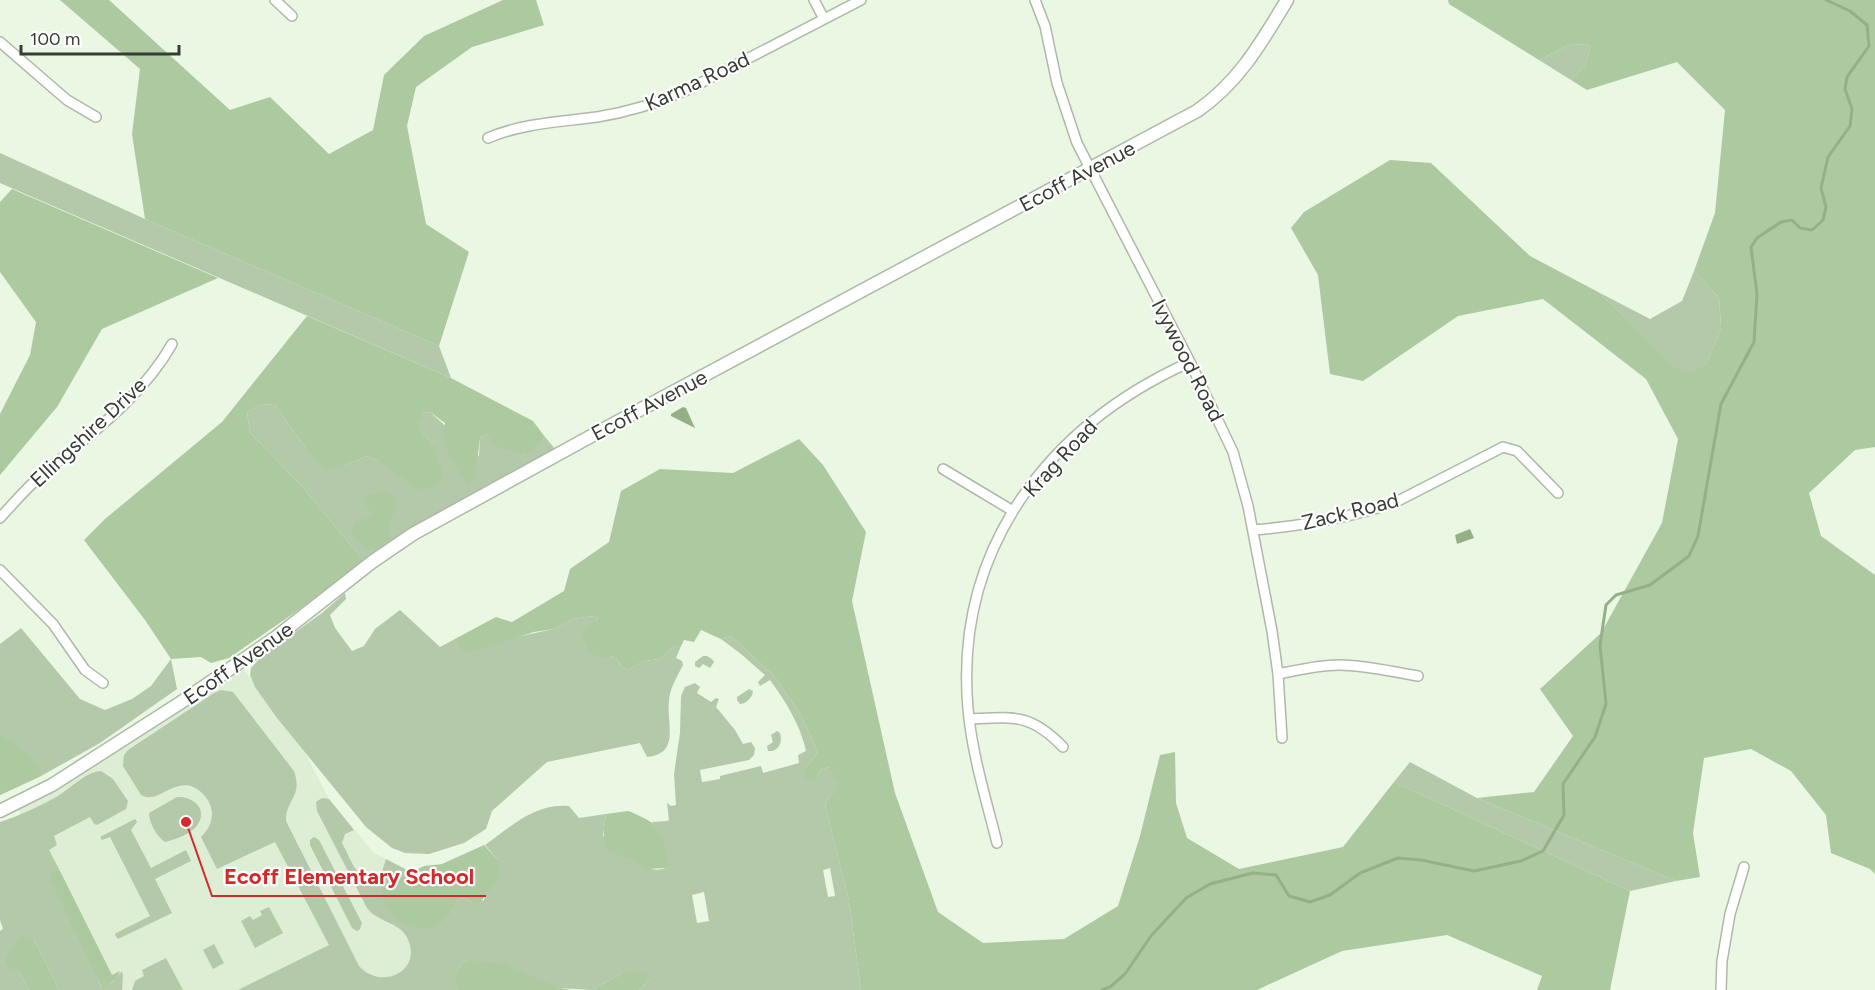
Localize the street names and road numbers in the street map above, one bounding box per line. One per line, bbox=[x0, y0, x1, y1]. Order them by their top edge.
street label: Karma Road bbox=[641, 46, 753, 116]
street label: Ecoff Avenue bbox=[1015, 135, 1139, 217]
street label: Ivywood Road bbox=[1146, 295, 1230, 425]
street label: Ecoff Avenue bbox=[587, 364, 711, 446]
street label: Ellingshire Drive bbox=[25, 372, 151, 492]
street label: Krag Road bbox=[1018, 414, 1102, 502]
street label: Zack Road bbox=[1299, 487, 1401, 535]
street label: Ecoff Avenue bbox=[179, 616, 297, 710]

